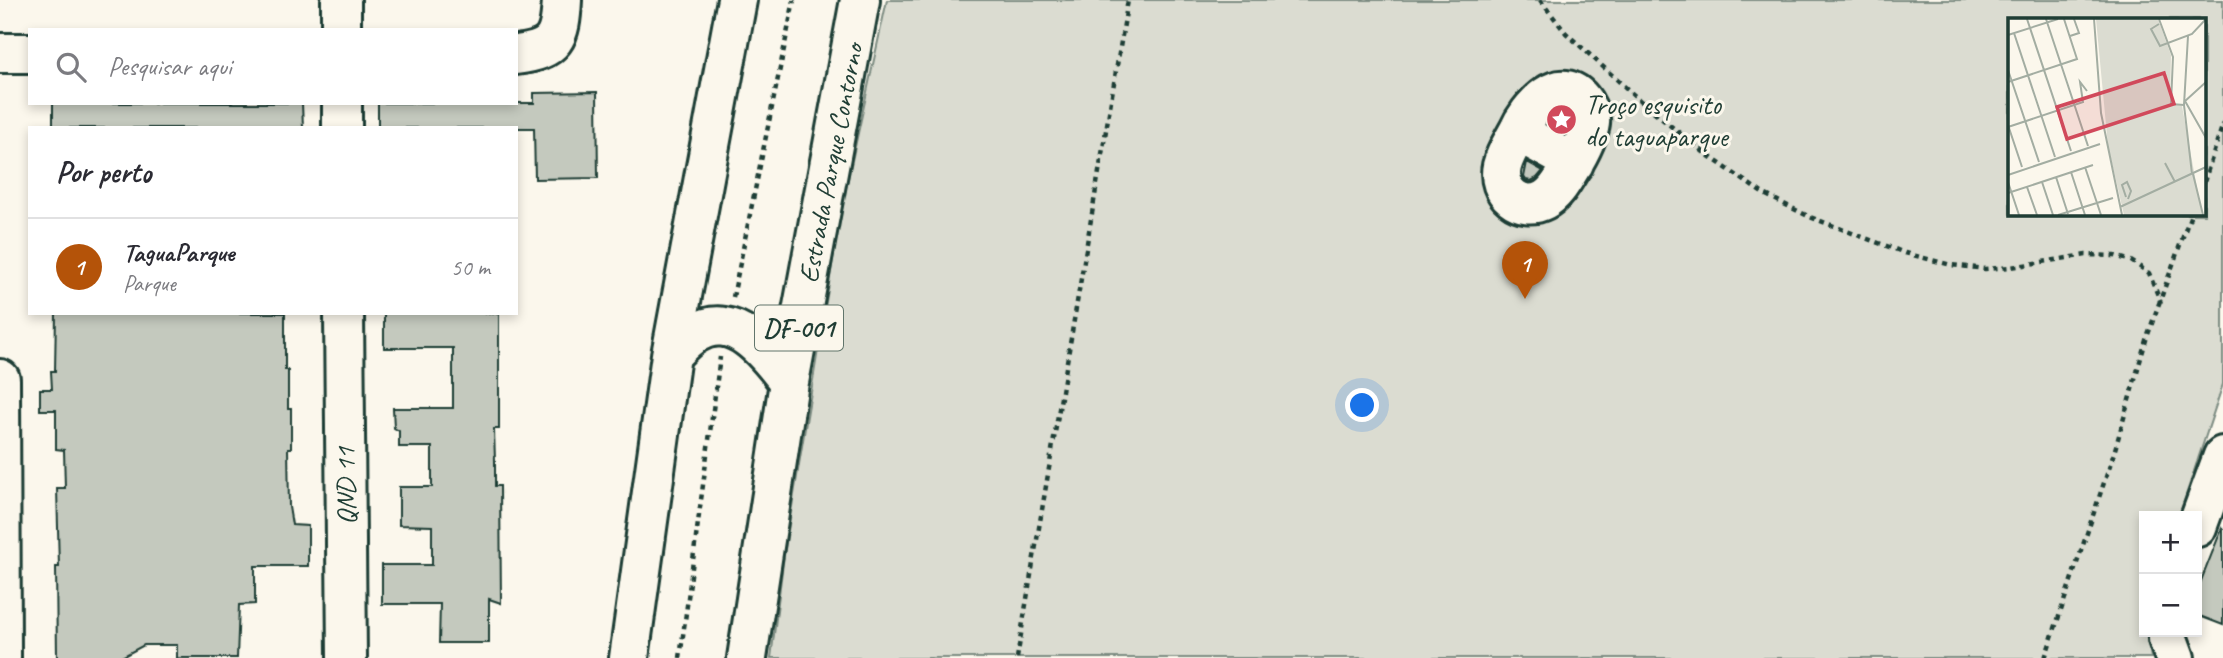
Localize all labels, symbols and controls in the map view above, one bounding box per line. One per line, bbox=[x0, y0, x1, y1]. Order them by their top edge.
inset map bbox=[2008, 18, 2206, 215]
search box bbox=[28, 28, 518, 105]
street label: Estrada Parque Contorno bbox=[790, 38, 871, 286]
icon: search bbox=[52, 48, 90, 86]
text: Pesquisar aqui bbox=[108, 50, 232, 83]
place label: Troço esquisito do taguaparque bbox=[1585, 87, 1730, 154]
place icon: Troço esquisito do taguaparque bbox=[1545, 103, 1579, 137]
text: Por perto bbox=[56, 153, 151, 191]
text: TaguaParque bbox=[123, 236, 234, 269]
pin: 1 bbox=[1502, 241, 1548, 299]
text: 1 bbox=[74, 253, 84, 282]
text: 50 m bbox=[451, 253, 490, 282]
text: Parque bbox=[123, 269, 176, 298]
road number: DF-001 bbox=[755, 306, 843, 350]
your location bbox=[1345, 388, 1379, 422]
street label: QND 11 bbox=[327, 445, 364, 525]
map controls bbox=[2139, 511, 2202, 637]
button: + bbox=[2139, 511, 2202, 574]
button: − bbox=[2139, 574, 2202, 637]

